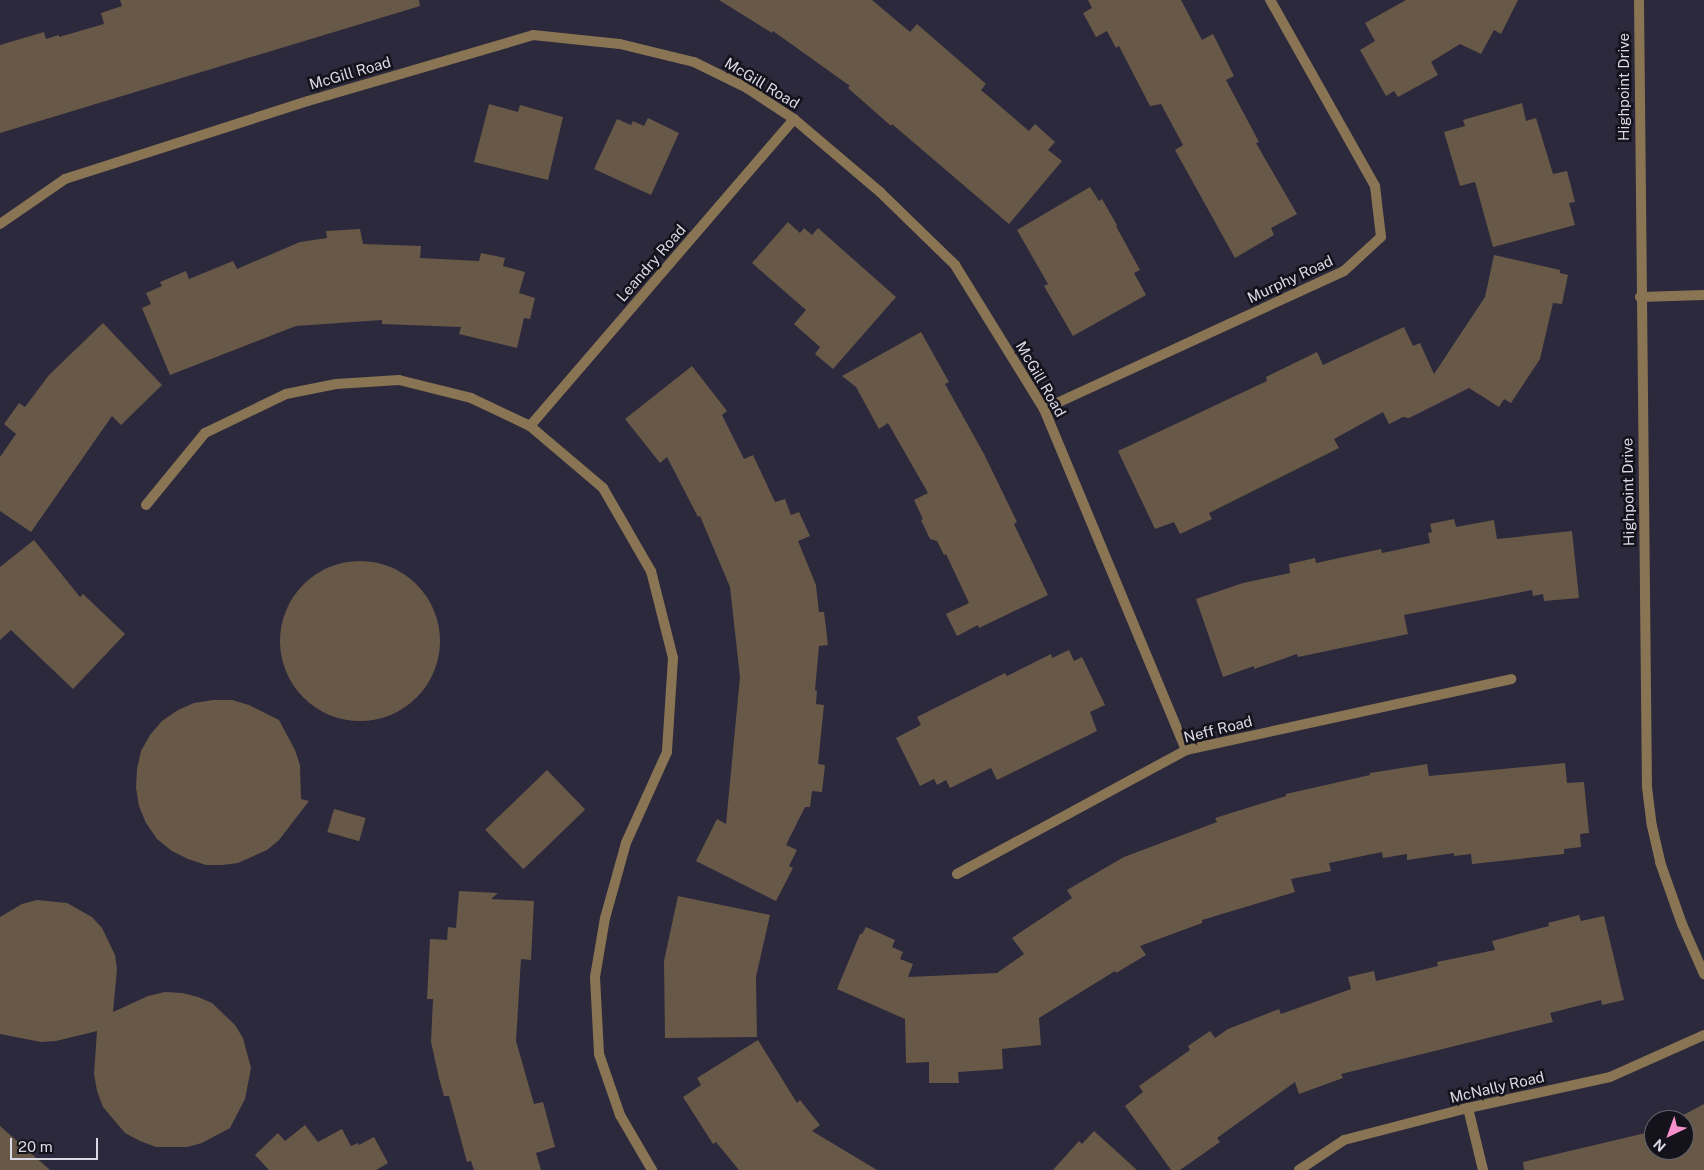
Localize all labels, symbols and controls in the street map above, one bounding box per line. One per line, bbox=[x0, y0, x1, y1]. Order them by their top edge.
street label: Highpoint Drive bbox=[1615, 33, 1633, 141]
street label: McGill Road bbox=[307, 53, 393, 93]
street label: McGill Road bbox=[721, 54, 803, 112]
street label: Leandry Road bbox=[613, 221, 689, 305]
street label: Murphy Road bbox=[1244, 251, 1336, 307]
street label: McGill Road bbox=[1012, 338, 1070, 420]
street label: Highpoint Drive bbox=[1618, 438, 1638, 546]
street label: Neff Road bbox=[1182, 712, 1254, 746]
street label: McNally Road bbox=[1448, 1067, 1546, 1107]
north arrow bbox=[1644, 1110, 1694, 1160]
scale bar bbox=[12, 1128, 100, 1160]
text: N bbox=[1650, 1136, 1669, 1155]
text: 20 m bbox=[18, 1138, 53, 1155]

